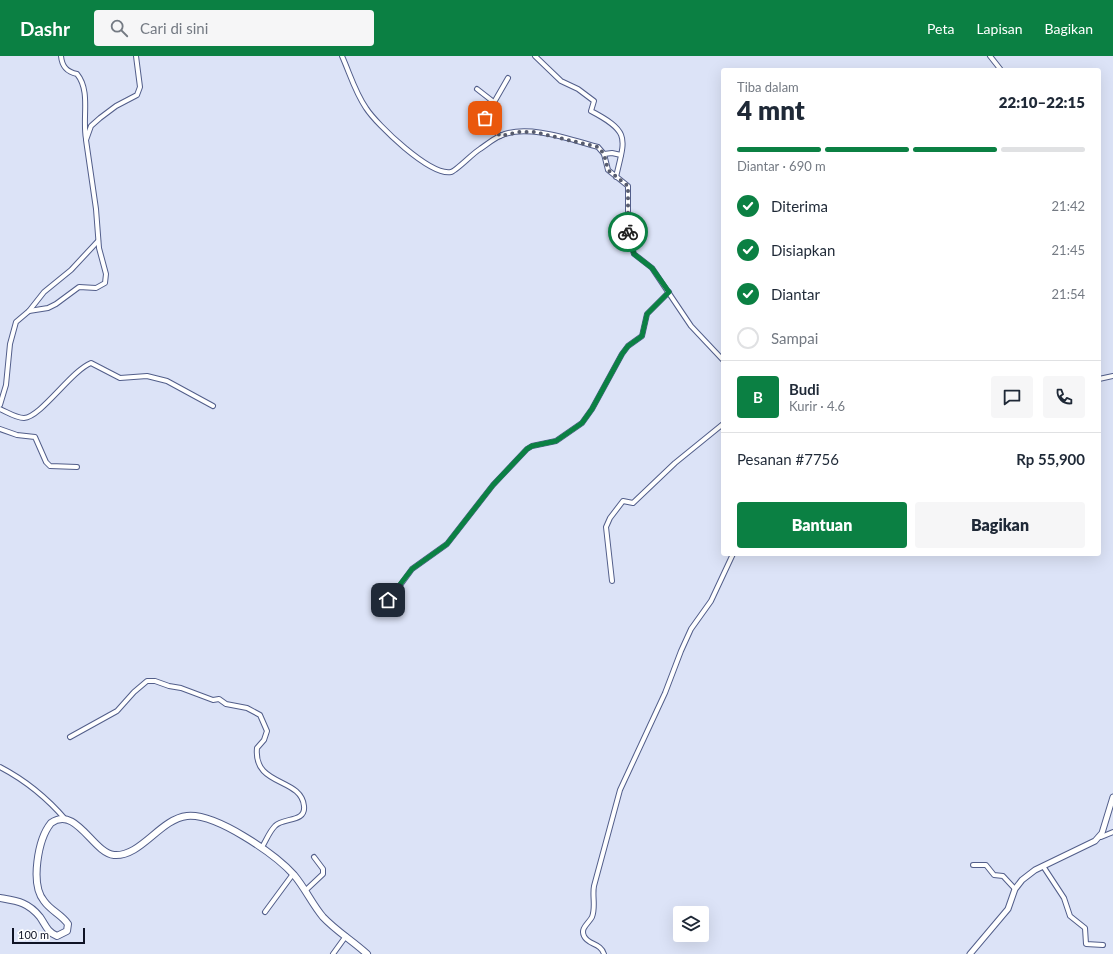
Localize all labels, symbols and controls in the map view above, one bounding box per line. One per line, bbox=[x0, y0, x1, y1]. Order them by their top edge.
search box bbox=[94, 10, 374, 46]
text: Dashr bbox=[20, 17, 70, 40]
icon: search bbox=[108, 17, 130, 39]
text: Cari di sini bbox=[140, 19, 208, 37]
text: Peta bbox=[927, 20, 954, 37]
text: Lapisan bbox=[976, 20, 1023, 37]
text: Bagikan bbox=[1045, 20, 1093, 37]
text: Tiba dalam bbox=[737, 79, 799, 95]
text: 22:10–22:15 bbox=[999, 93, 1085, 111]
text: 4 mnt bbox=[737, 94, 805, 126]
pin bbox=[468, 101, 502, 135]
icon: bag bbox=[474, 107, 496, 129]
text: Diantar · 690 m bbox=[737, 158, 826, 174]
icon: check bbox=[737, 195, 759, 217]
text: Diterima bbox=[771, 197, 828, 215]
text: 21:42 bbox=[1052, 198, 1085, 214]
courier bbox=[608, 212, 648, 252]
icon: bike bbox=[617, 221, 639, 243]
icon: check bbox=[737, 239, 759, 261]
text: Disiapkan bbox=[771, 241, 835, 259]
text: 21:45 bbox=[1052, 242, 1085, 258]
icon: check bbox=[737, 283, 759, 305]
text: Diantar bbox=[771, 285, 820, 303]
text: 21:54 bbox=[1052, 286, 1085, 302]
text: Sampai bbox=[771, 329, 818, 347]
button: chat bbox=[991, 376, 1033, 418]
button: phone bbox=[1043, 376, 1085, 418]
text: Budi bbox=[789, 380, 820, 398]
text: B bbox=[753, 388, 763, 406]
text: Kurir · 4.6 bbox=[789, 398, 845, 414]
text: Pesanan #7756 bbox=[737, 450, 839, 468]
text: Rp 55,900 bbox=[1016, 450, 1085, 468]
button: Bantuan bbox=[737, 502, 907, 548]
button: Bagikan bbox=[915, 502, 1085, 548]
pin bbox=[371, 583, 405, 617]
icon: home bbox=[377, 589, 399, 611]
map controls bbox=[673, 906, 709, 942]
button: layers bbox=[673, 906, 709, 942]
scale bar bbox=[12, 926, 85, 945]
text: 100 m bbox=[18, 928, 49, 941]

